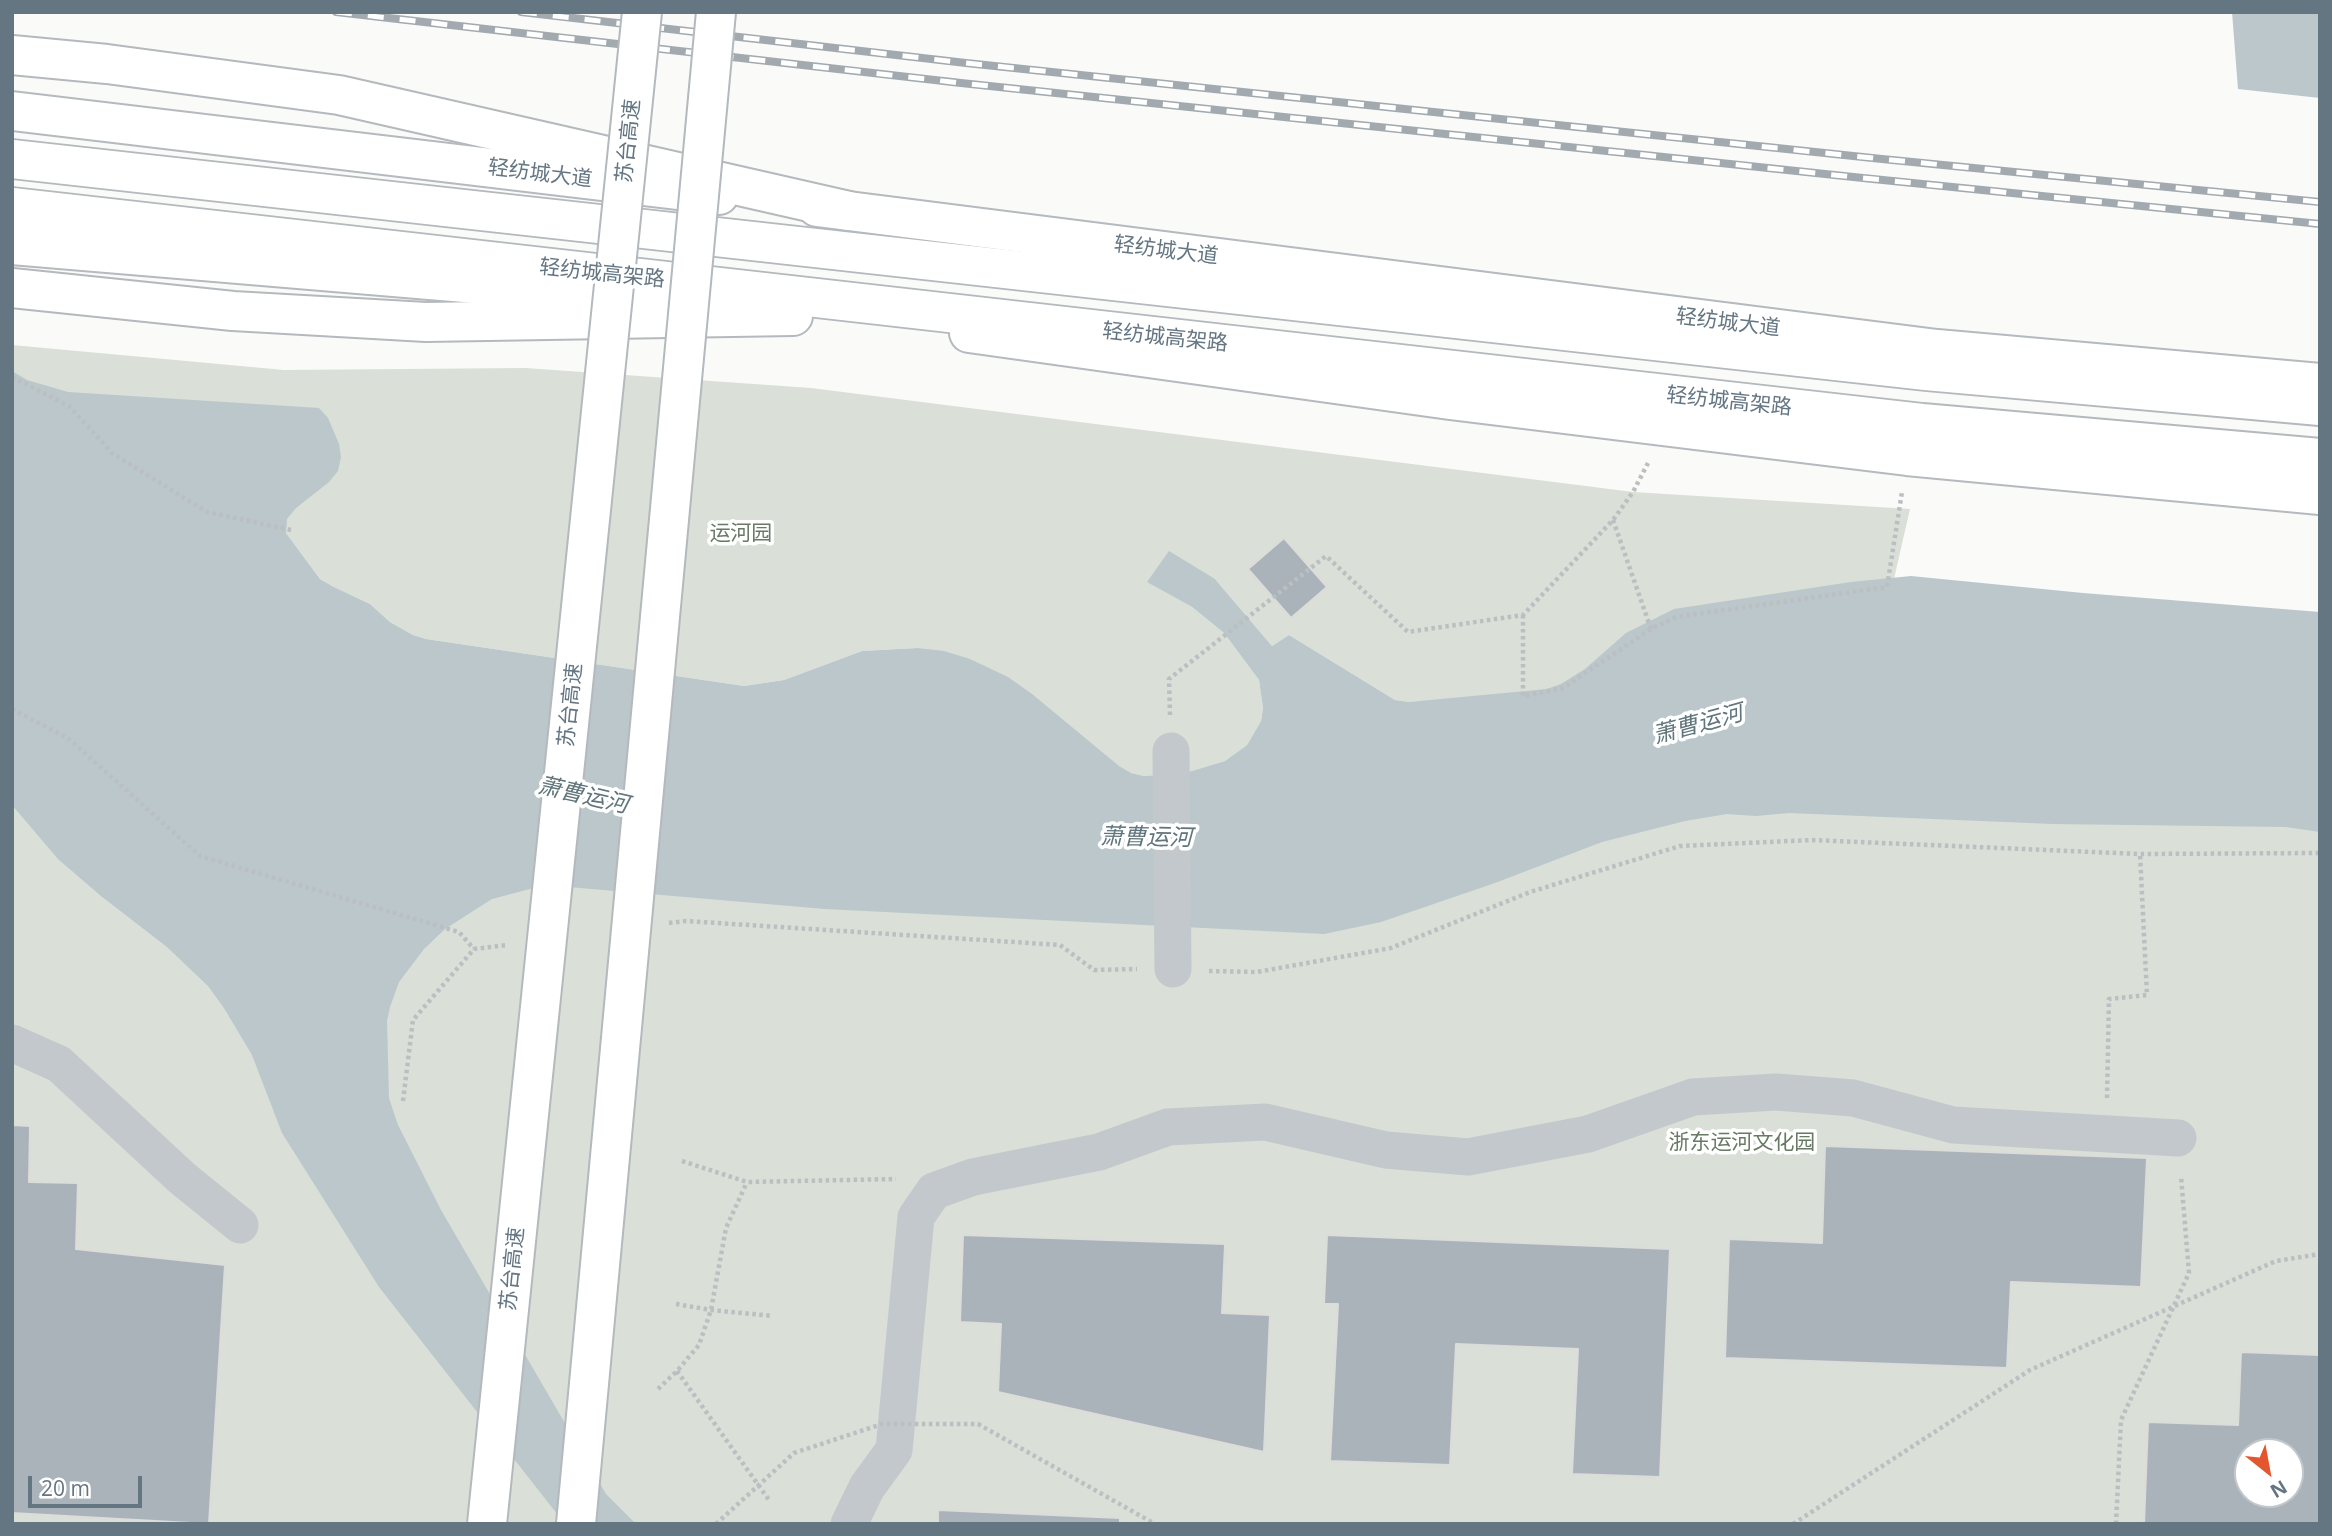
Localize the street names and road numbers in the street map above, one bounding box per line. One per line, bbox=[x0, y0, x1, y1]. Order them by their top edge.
street label: 苏台高速 bbox=[612, 98, 646, 184]
street label: 轻纺城大道 bbox=[486, 155, 594, 193]
street label: 轻纺城大道 bbox=[1112, 232, 1220, 270]
street label: 轻纺城高架路 bbox=[538, 255, 666, 293]
street label: 轻纺城大道 bbox=[1674, 304, 1782, 342]
street label: 轻纺城高架路 bbox=[1101, 319, 1229, 357]
street label: 轻纺城高架路 bbox=[1665, 383, 1793, 421]
street label: 苏台高速 bbox=[554, 662, 588, 748]
street label: 苏台高速 bbox=[496, 1226, 530, 1312]

